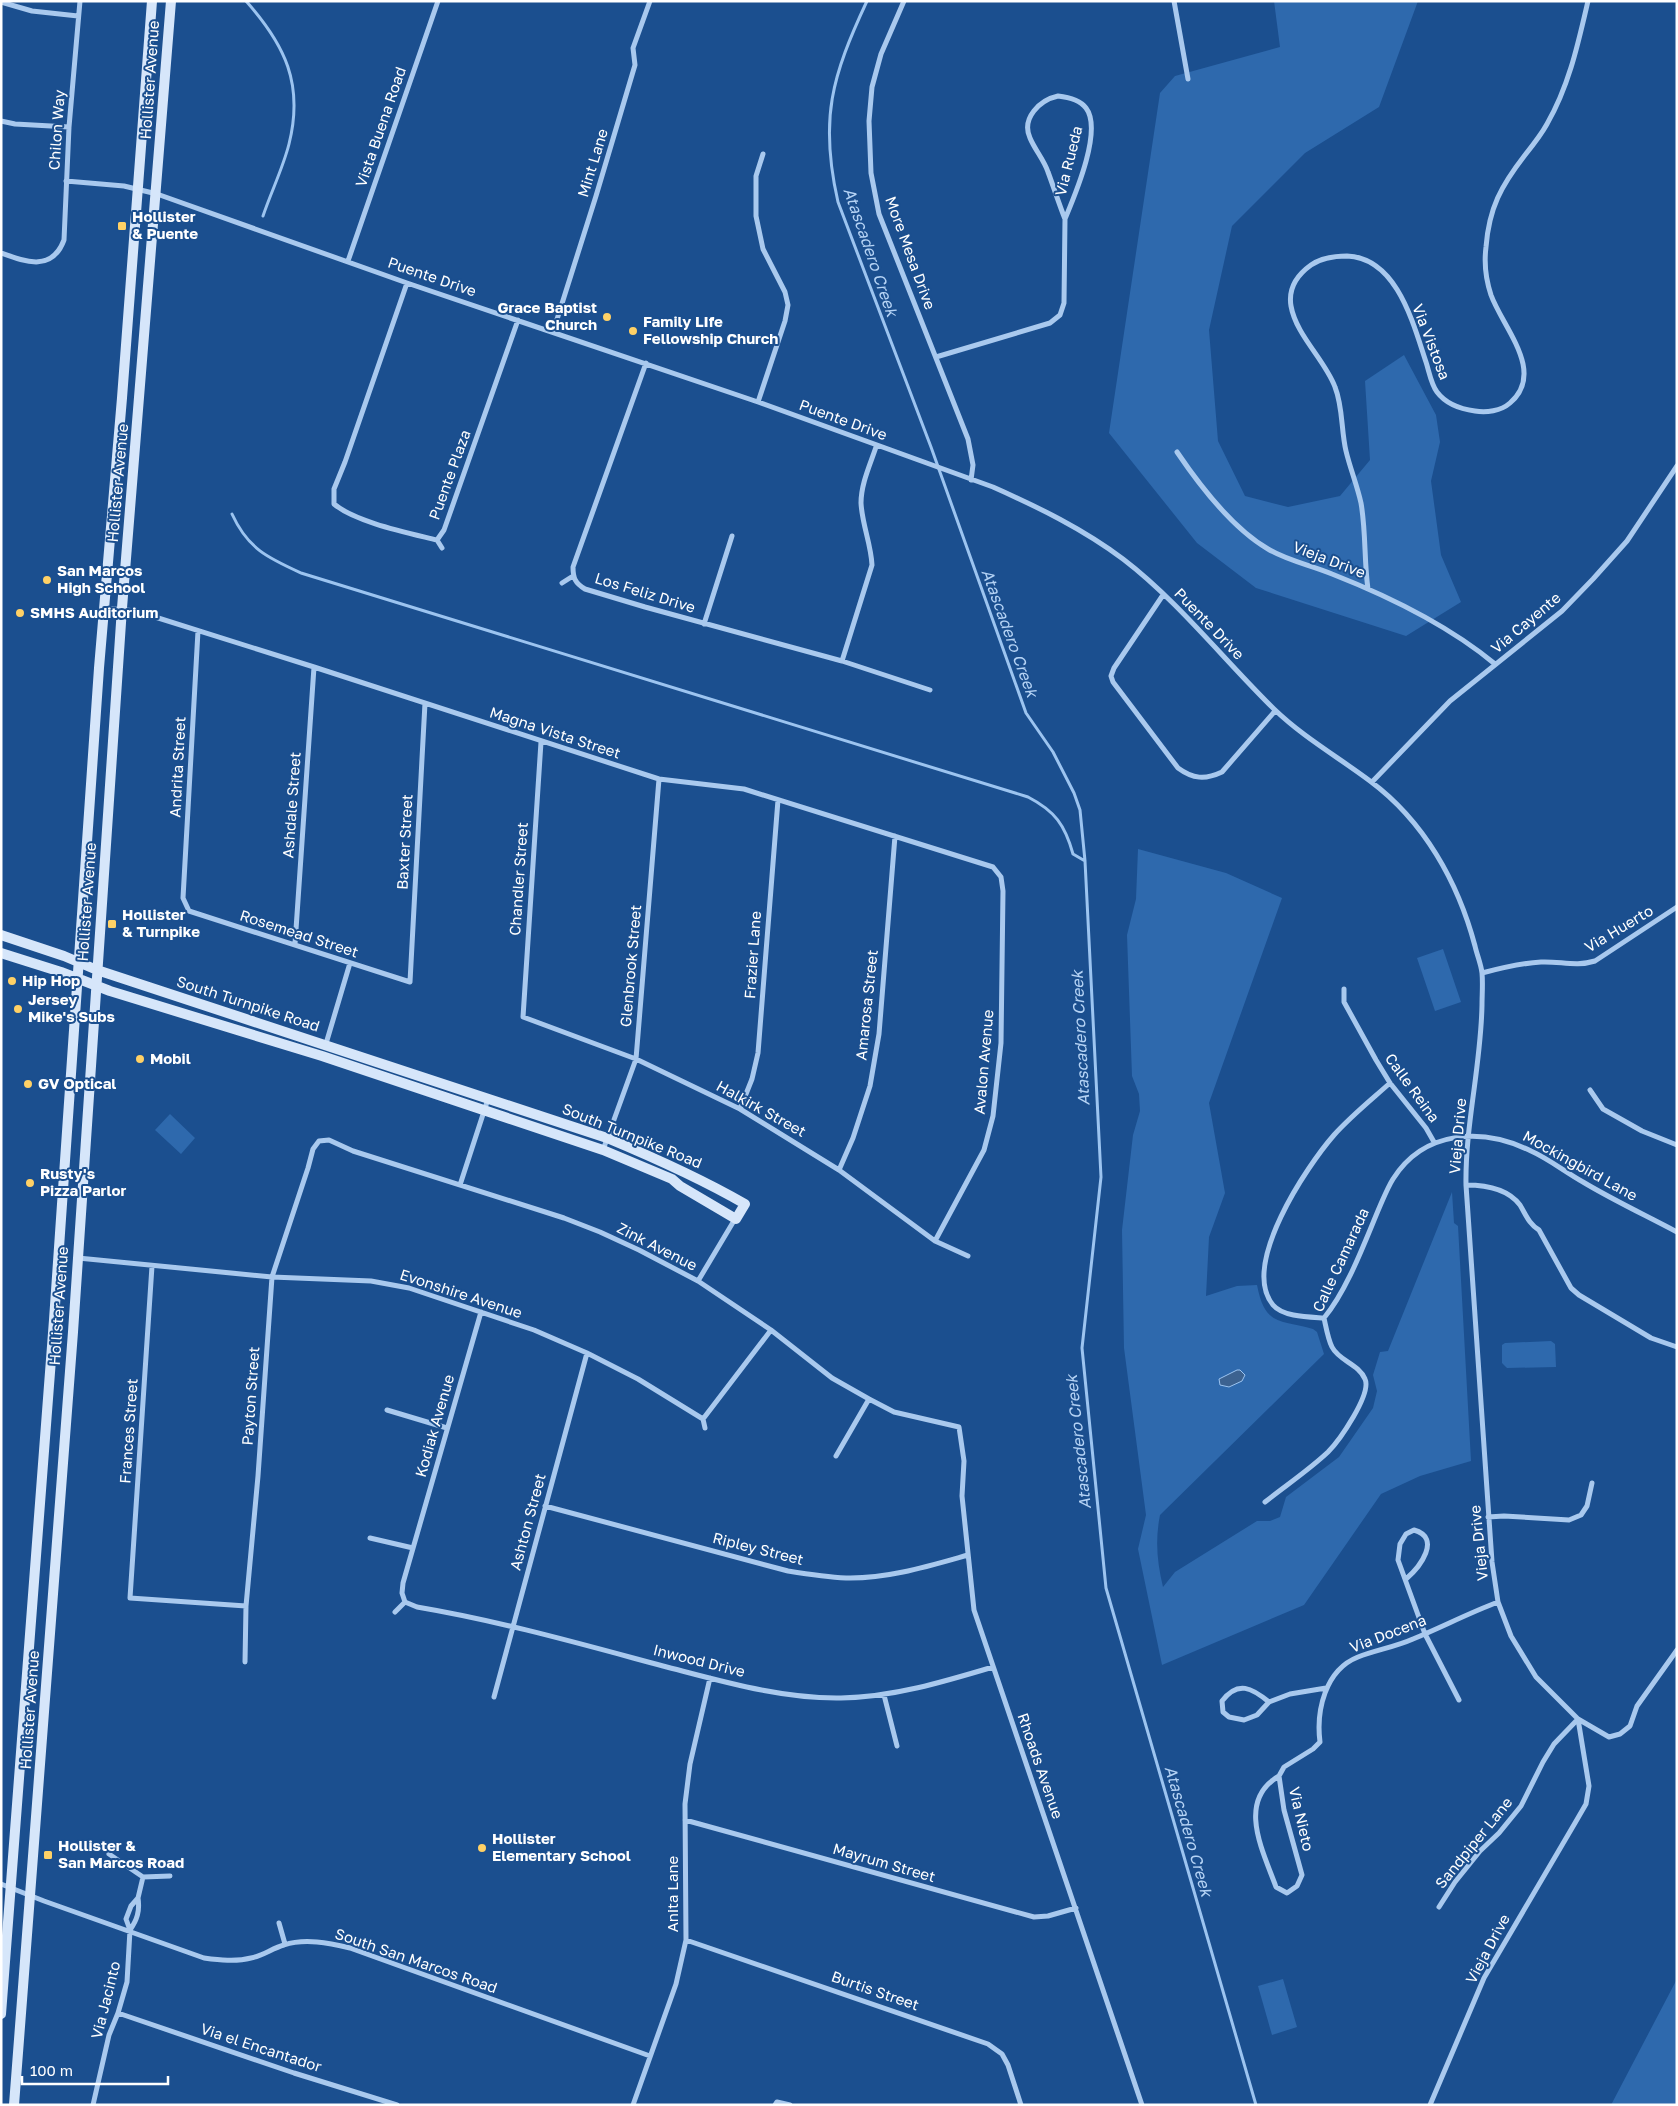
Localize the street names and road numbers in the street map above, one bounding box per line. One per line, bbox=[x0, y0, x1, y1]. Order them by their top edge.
street label: Hollister Avenue bbox=[136, 20, 162, 140]
street label: Vista Buena Road bbox=[351, 64, 409, 189]
street label: Chilon Way bbox=[44, 89, 68, 171]
street label: Via Rueda bbox=[1051, 124, 1085, 198]
street label: Mint Lane bbox=[573, 126, 611, 199]
street label: More Mesa Drive bbox=[882, 194, 940, 312]
street label: Puente Drive bbox=[386, 253, 479, 300]
street label: Via Vistosa bbox=[1409, 301, 1455, 382]
street label: Puente Drive bbox=[797, 395, 890, 443]
street label: Hollister Avenue bbox=[103, 422, 131, 543]
street label: Puente Plaza bbox=[424, 427, 474, 522]
street label: Vieja Drive bbox=[1291, 537, 1368, 581]
street label: Los Feliz Drive bbox=[593, 568, 698, 616]
street label: Puente Drive bbox=[1171, 584, 1248, 663]
street label: Via Cayente bbox=[1487, 588, 1564, 657]
street label: Magna Vista Street bbox=[488, 702, 623, 762]
street label: Andrita Street bbox=[165, 716, 189, 818]
street label: Ashdale Street bbox=[278, 751, 304, 859]
street label: Baxter Street bbox=[393, 794, 415, 890]
street label: Chandler Street bbox=[505, 822, 531, 936]
street label: Hollister Avenue bbox=[73, 842, 99, 962]
street label: Via Huerto bbox=[1581, 901, 1656, 956]
street label: Glenbrook Street bbox=[616, 904, 644, 1028]
street label: Rosemead Street bbox=[238, 905, 361, 961]
street label: Frazier Lane bbox=[740, 910, 764, 1000]
street label: Amarosa Street bbox=[851, 949, 881, 1061]
street label: South Turnpike Road bbox=[174, 971, 322, 1035]
street label: Avalon Avenue bbox=[969, 1008, 997, 1115]
street label: Calle Reina bbox=[1382, 1049, 1444, 1125]
street label: Halkirk Street bbox=[714, 1076, 809, 1140]
street label: Vieja Drive bbox=[1445, 1097, 1469, 1175]
street label: South Turnpike Road bbox=[560, 1099, 705, 1171]
street label: Mockingbird Lane bbox=[1520, 1126, 1641, 1204]
street label: Calle Camarada bbox=[1308, 1205, 1372, 1315]
street label: Zink Avenue bbox=[614, 1218, 701, 1274]
street label: Hollister Avenue bbox=[45, 1246, 71, 1366]
street label: Evonshire Avenue bbox=[398, 1265, 525, 1321]
street label: Payton Street bbox=[238, 1346, 262, 1446]
street label: Kodiak Avenue bbox=[411, 1372, 457, 1479]
street label: Frances Street bbox=[115, 1378, 141, 1484]
street label: Ashton Street bbox=[505, 1471, 549, 1572]
street label: Vieja Drive bbox=[1465, 1504, 1491, 1582]
street label: Ripley Street bbox=[711, 1528, 806, 1568]
street label: Via Docena bbox=[1347, 1610, 1428, 1656]
street label: Inwood Drive bbox=[651, 1640, 747, 1680]
street label: Hollister Avenue bbox=[16, 1650, 42, 1770]
street label: Rhoads Avenue bbox=[1014, 1710, 1068, 1821]
street label: Via Nieto bbox=[1286, 1785, 1318, 1853]
street label: Sandpiper Lane bbox=[1431, 1793, 1516, 1892]
street label: Mayrum Street bbox=[831, 1839, 938, 1885]
street label: Anita Lane bbox=[663, 1855, 681, 1932]
street label: Vieja Drive bbox=[1461, 1910, 1513, 1986]
street label: South San Marcos Road bbox=[333, 1924, 500, 1996]
street label: Via Jacinto bbox=[87, 1959, 123, 2040]
street label: Burtis Street bbox=[829, 1967, 921, 2013]
street label: Via el Encantador bbox=[199, 2019, 324, 2075]

